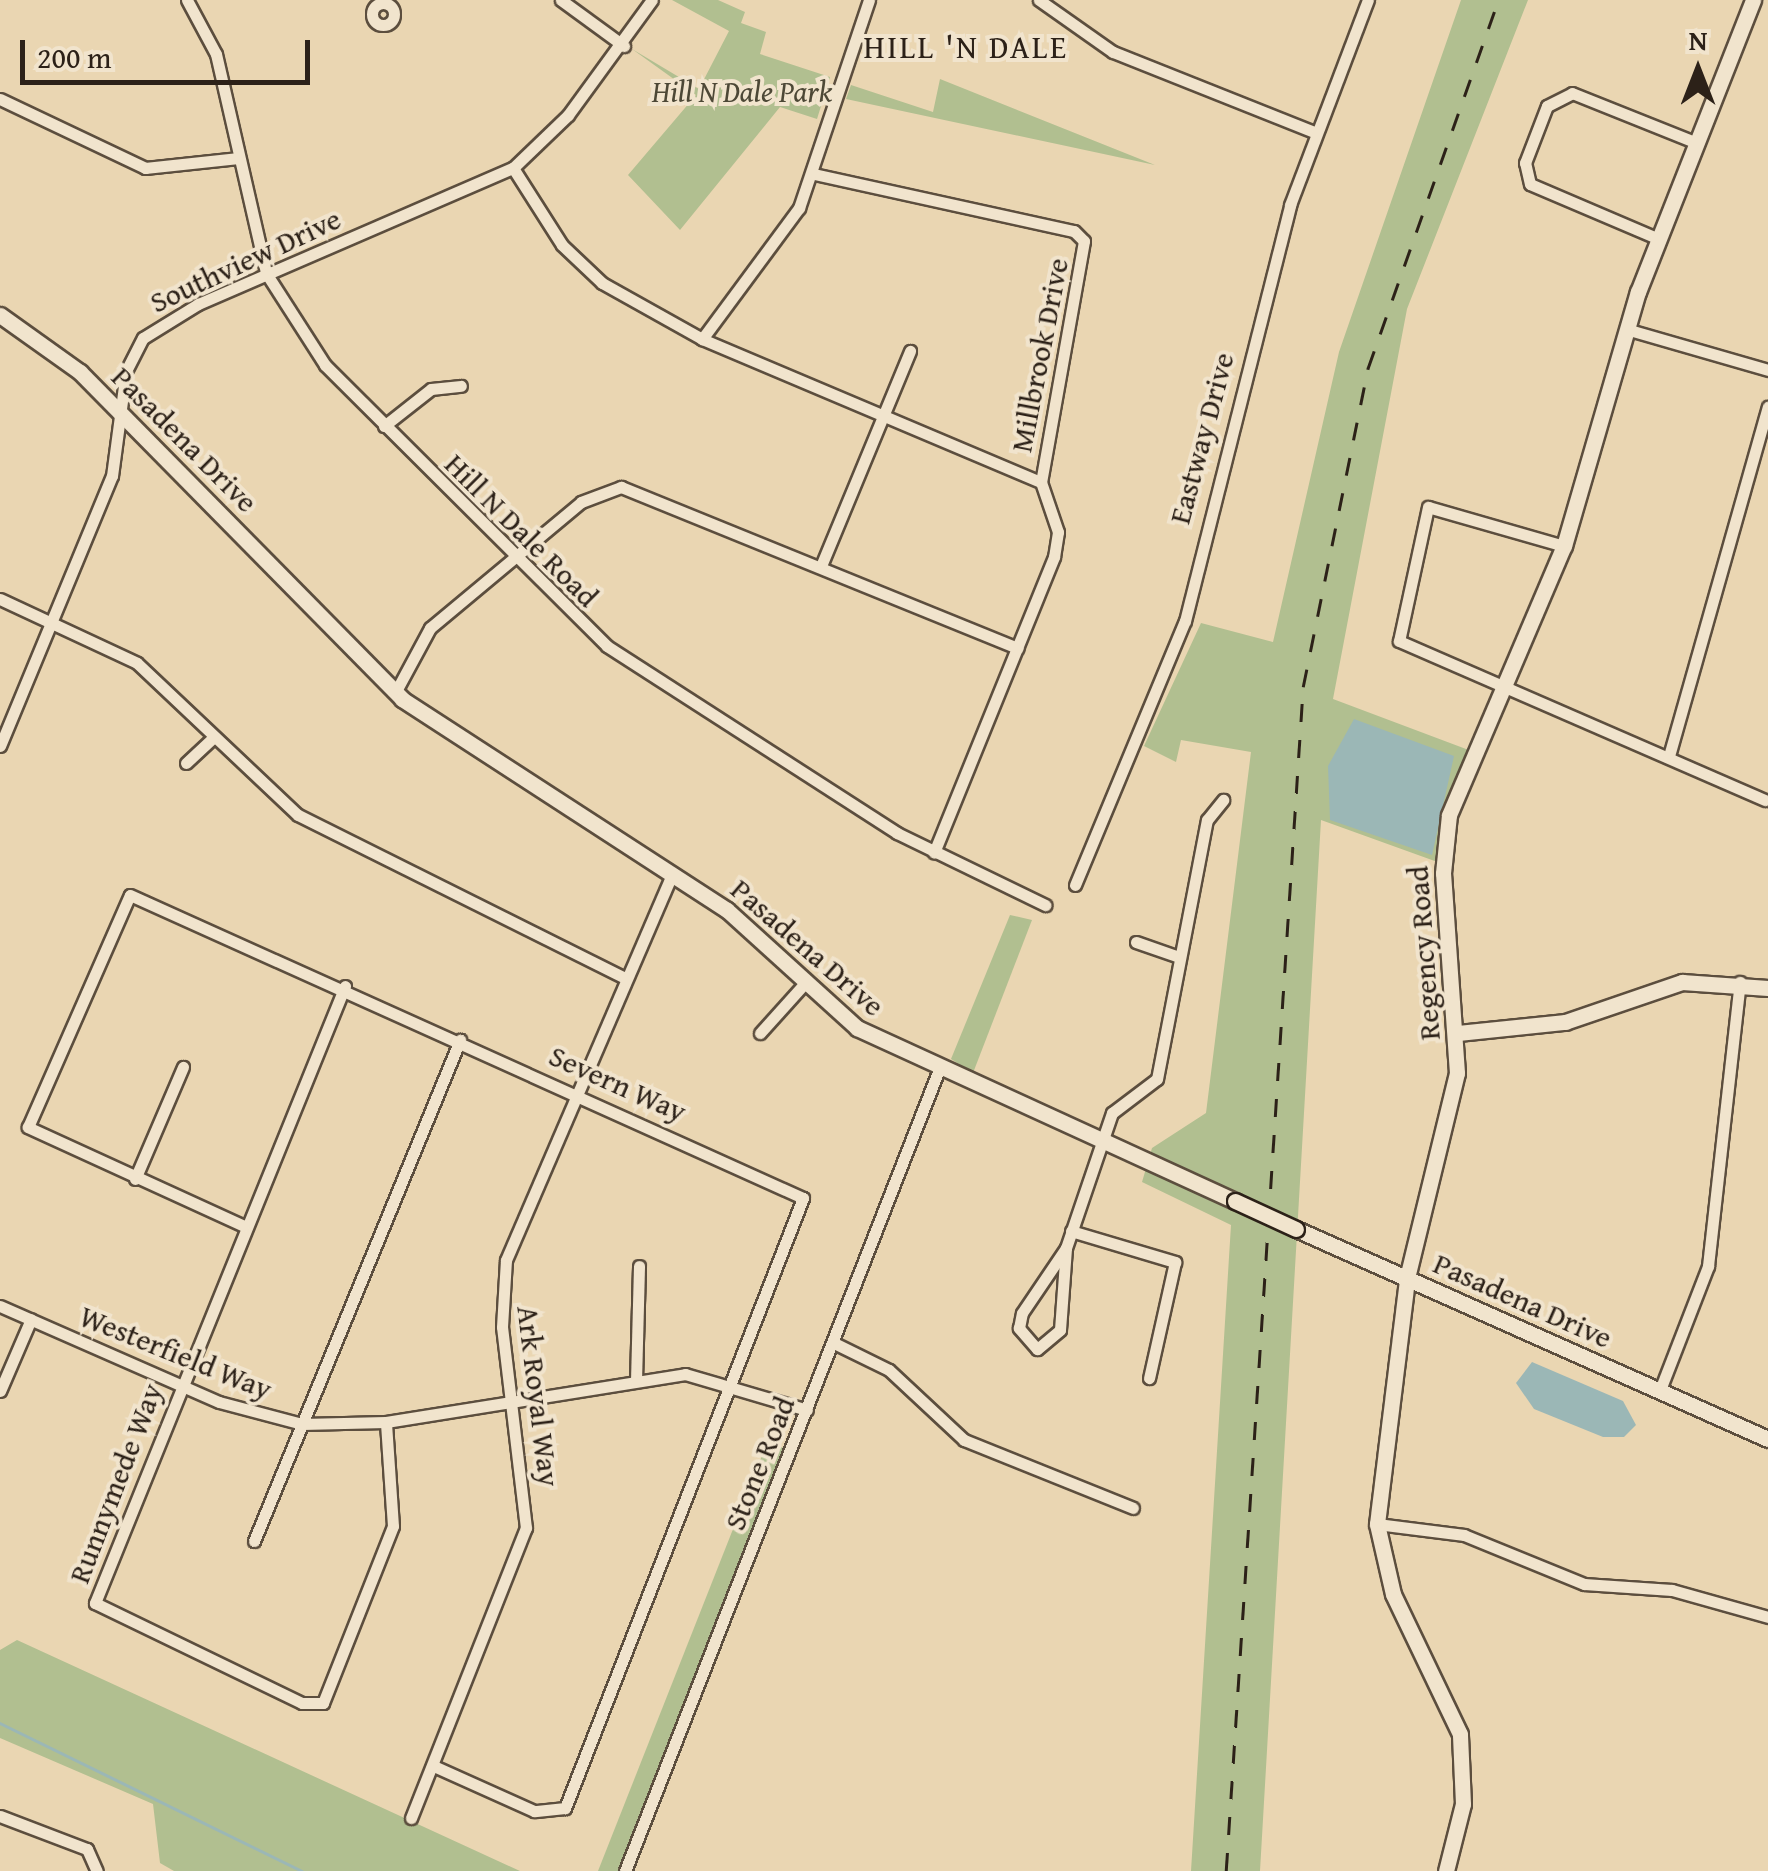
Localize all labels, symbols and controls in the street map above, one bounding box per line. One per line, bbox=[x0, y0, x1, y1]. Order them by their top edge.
text: N bbox=[1689, 19, 1707, 60]
scale bar bbox=[25, 20, 315, 82]
north arrow bbox=[1648, 20, 1748, 120]
district label: HILL 'N DALE bbox=[863, 28, 1069, 66]
text: 200 m bbox=[37, 35, 111, 79]
park label: Hill N Dale Park bbox=[652, 73, 832, 109]
street label: Southview Drive bbox=[144, 200, 346, 320]
street label: Millbrook Drive bbox=[1003, 255, 1075, 455]
street label: Eastway Drive bbox=[1161, 348, 1241, 528]
street label: Pasadena Drive bbox=[105, 359, 265, 519]
street label: Hill N Dale Road bbox=[438, 446, 606, 614]
street label: Regency Road bbox=[1399, 865, 1447, 1041]
street label: Pasadena Drive bbox=[724, 871, 892, 1023]
street label: Severn Way bbox=[544, 1037, 692, 1129]
street label: Pasadena Drive bbox=[1428, 1245, 1618, 1355]
street label: Westerfield Way bbox=[75, 1297, 277, 1407]
street label: Ark Royal Way bbox=[510, 1303, 568, 1489]
street label: Runnymede Way bbox=[60, 1378, 170, 1588]
street label: Stone Road bbox=[716, 1391, 802, 1535]

